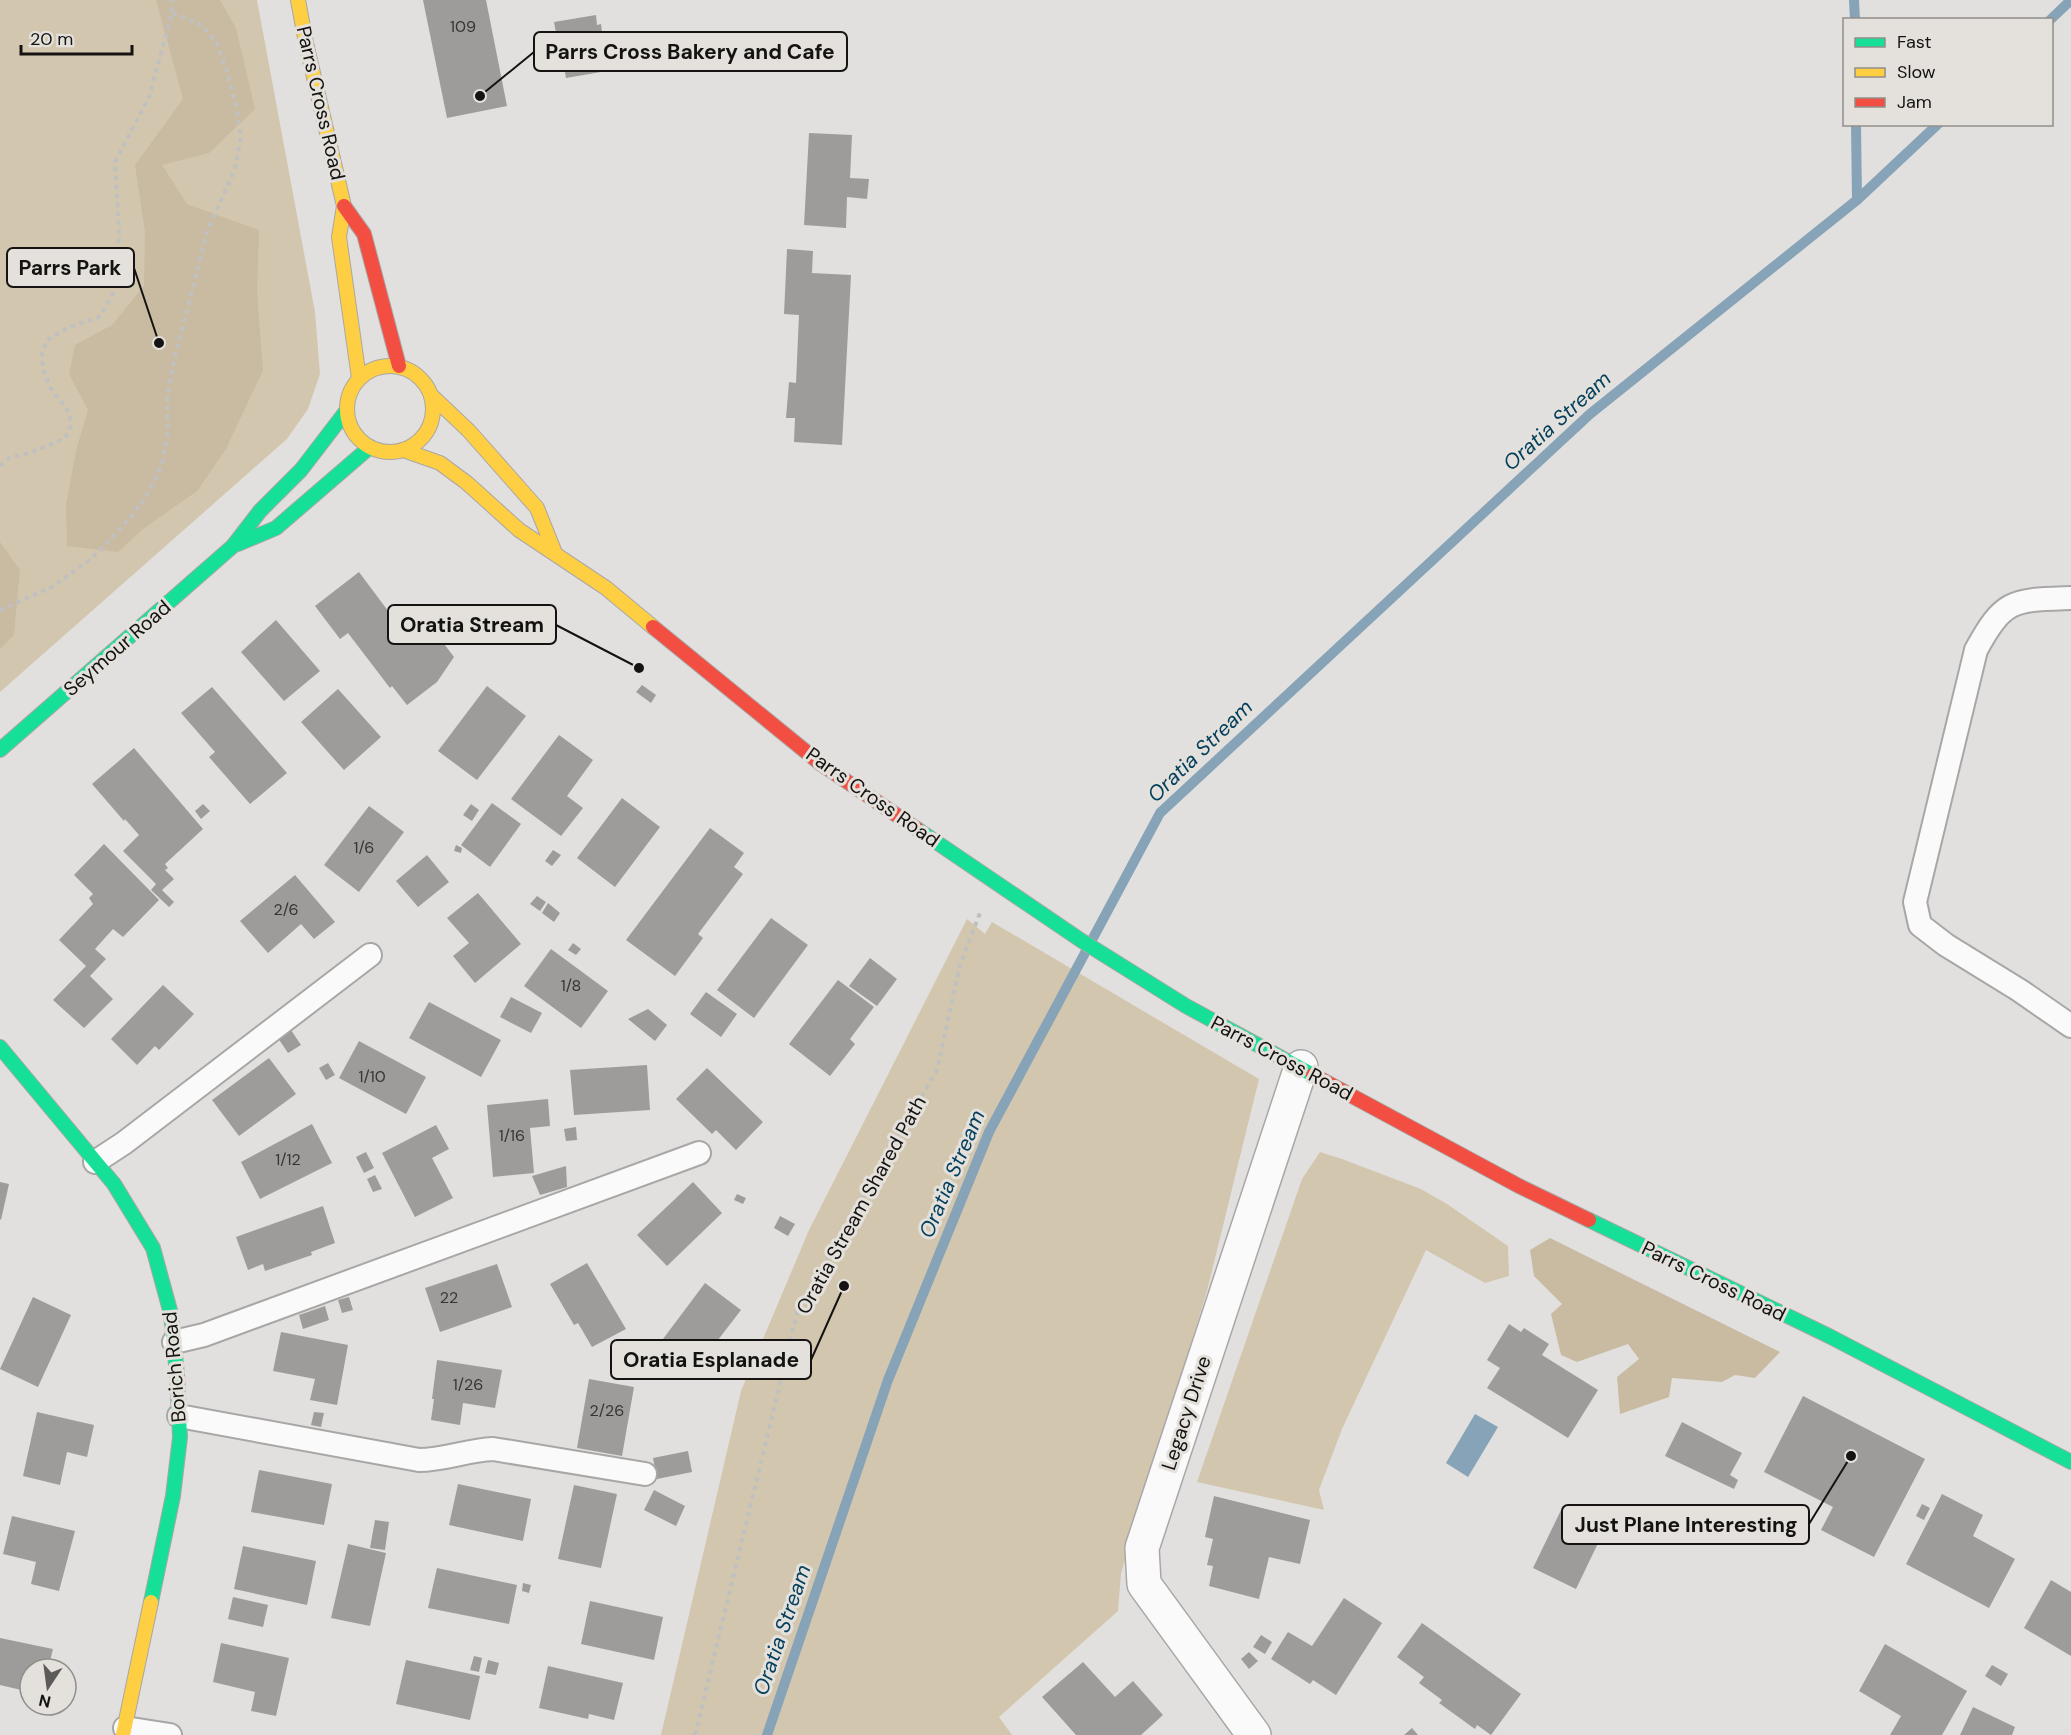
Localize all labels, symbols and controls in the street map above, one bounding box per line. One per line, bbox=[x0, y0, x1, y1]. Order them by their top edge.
house number: 109 bbox=[450, 16, 476, 37]
scale bar bbox=[21, 18, 132, 56]
legend bbox=[1843, 18, 2053, 126]
street label: Parrs Cross Road bbox=[291, 23, 351, 183]
text: 20 m bbox=[30, 27, 73, 51]
text: Fast bbox=[1897, 30, 1932, 54]
callout: Parrs Cross Bakery and Cafe bbox=[534, 32, 847, 71]
text: Parrs Cross Bakery and Cafe bbox=[545, 38, 835, 66]
text: Slow bbox=[1897, 60, 1936, 84]
text: Jam bbox=[1897, 90, 1932, 114]
callout: Parrs Park bbox=[7, 248, 134, 287]
text: Parrs Park bbox=[18, 254, 122, 282]
water label: Oratia Stream bbox=[1497, 365, 1617, 477]
street label: Seymour Road bbox=[58, 594, 176, 702]
callout: Oratia Stream bbox=[388, 605, 556, 644]
text: Oratia Stream bbox=[400, 611, 544, 639]
water label: Oratia Stream bbox=[1141, 694, 1259, 808]
street label: Parrs Cross Road bbox=[801, 741, 945, 853]
house number: 1/6 bbox=[354, 837, 374, 858]
house number: 2/6 bbox=[273, 899, 299, 920]
house number: 1/8 bbox=[561, 975, 581, 996]
street label: Parrs Cross Road bbox=[1206, 1010, 1358, 1106]
house number: 1/10 bbox=[358, 1066, 386, 1087]
street label: Oratia Stream Shared Path bbox=[790, 1091, 932, 1319]
water label: Oratia Stream bbox=[912, 1106, 992, 1242]
house number: 1/16 bbox=[499, 1125, 525, 1146]
house number: 1/12 bbox=[275, 1149, 301, 1170]
street label: Parrs Cross Road bbox=[1638, 1235, 1790, 1327]
house number: 22 bbox=[440, 1287, 458, 1308]
street label: Borich Road bbox=[156, 1311, 192, 1423]
callout: Oratia Esplanade bbox=[611, 1340, 811, 1379]
text: Oratia Esplanade bbox=[623, 1346, 799, 1374]
street label: Legacy Drive bbox=[1155, 1353, 1217, 1473]
house number: 1/26 bbox=[453, 1374, 483, 1395]
house number: 2/26 bbox=[590, 1400, 624, 1421]
callout: Just Plane Interesting bbox=[1562, 1505, 1809, 1544]
text: Just Plane Interesting bbox=[1575, 1511, 1797, 1539]
water label: Oratia Stream bbox=[747, 1561, 817, 1699]
north arrow bbox=[18, 1657, 78, 1717]
text: N bbox=[37, 1690, 53, 1713]

